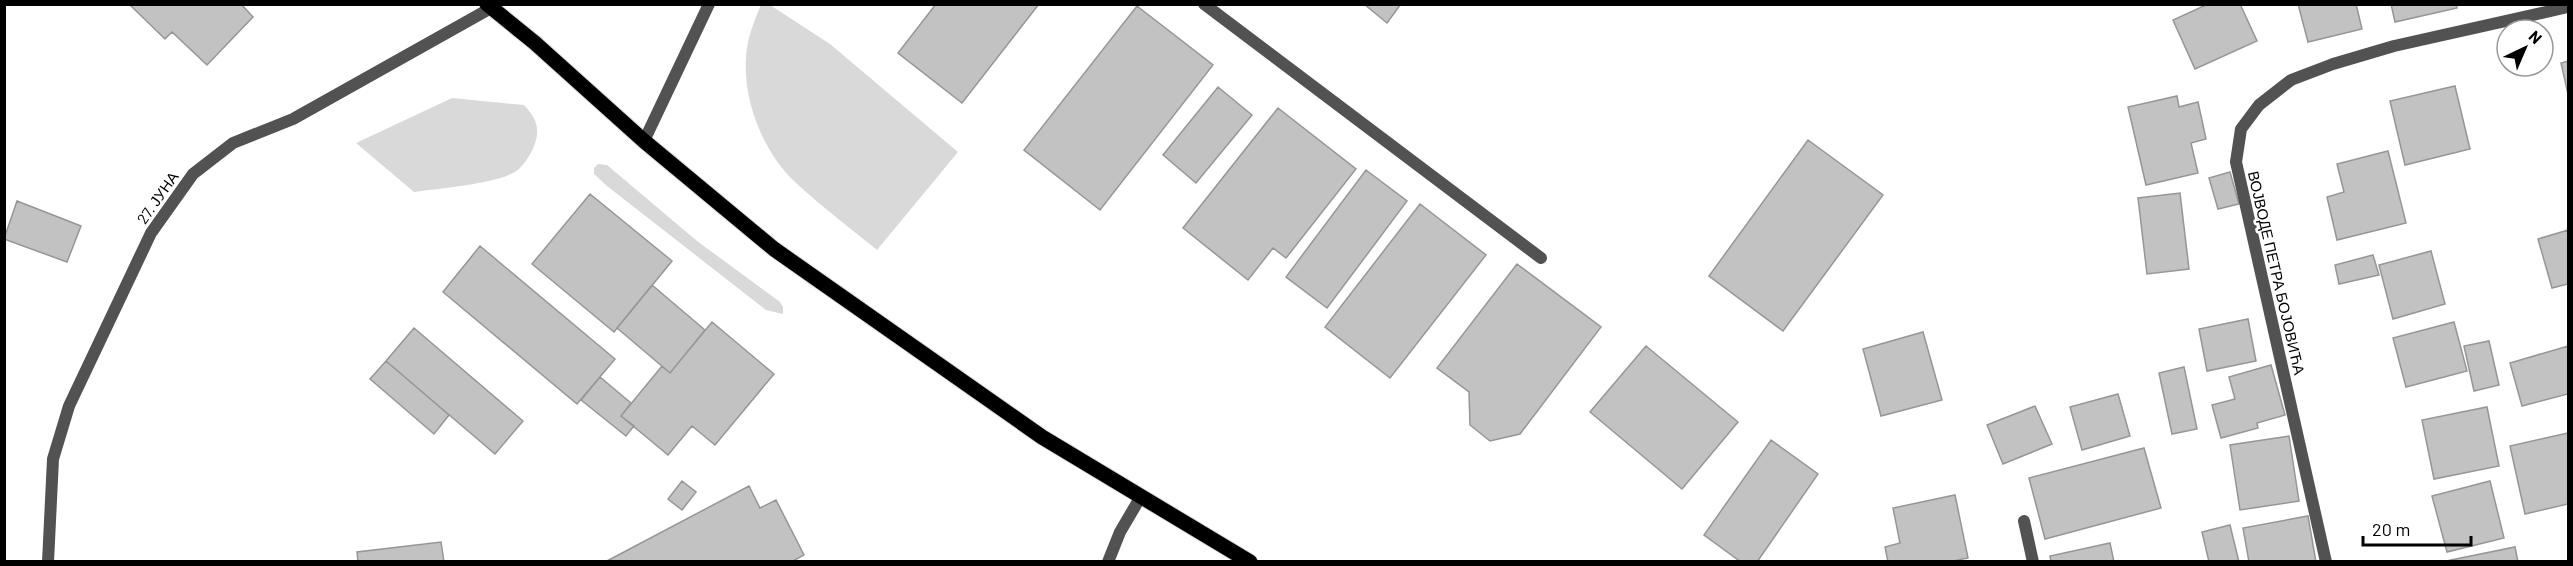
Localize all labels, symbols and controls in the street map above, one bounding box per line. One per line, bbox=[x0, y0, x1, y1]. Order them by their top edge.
north arrow bbox=[2495, 18, 2555, 78]
text: N bbox=[2525, 26, 2546, 47]
street label: 27. ЈУНА bbox=[133, 168, 182, 227]
street label: ВОЈВОДЕ ПЕТРА БОЈОВИЋА bbox=[2245, 169, 2309, 376]
scale bar bbox=[2363, 509, 2471, 547]
text: 20 m bbox=[2372, 518, 2410, 540]

